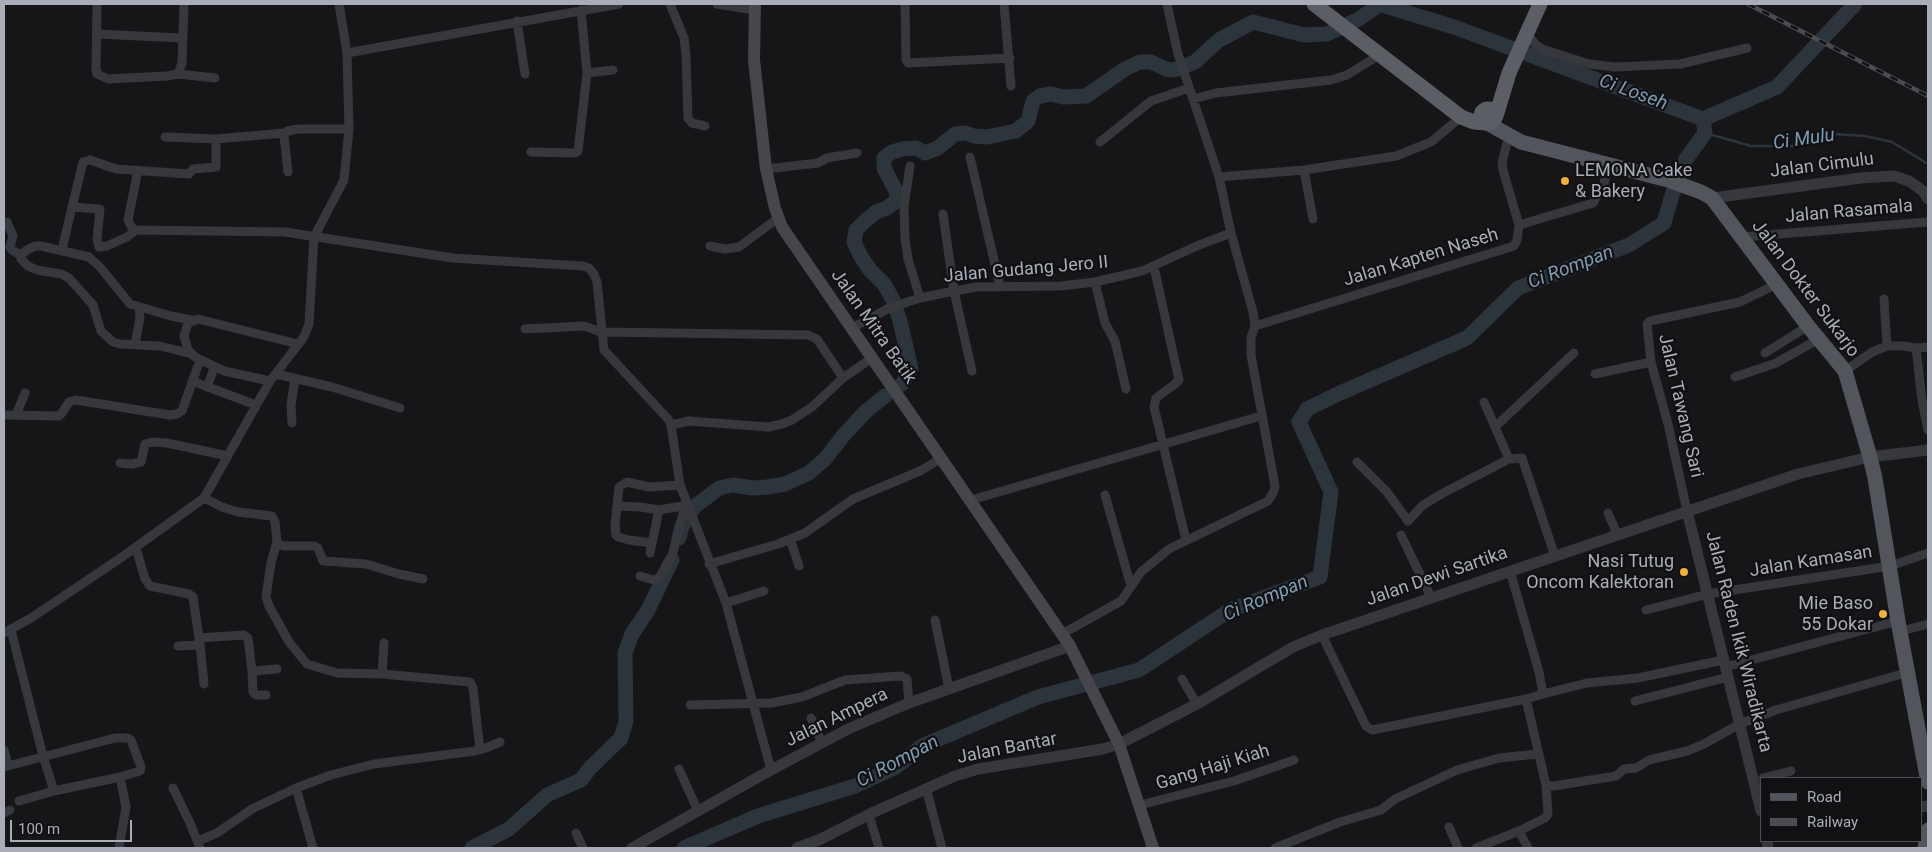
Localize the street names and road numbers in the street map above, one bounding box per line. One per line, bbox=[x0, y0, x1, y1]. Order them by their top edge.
street label: Jalan Cimulu bbox=[1769, 149, 1875, 183]
street label: Jalan Rasamala bbox=[1784, 196, 1914, 228]
street label: Jalan Dokter Sukarjo bbox=[1747, 216, 1863, 362]
street label: Jalan Kapten Naseh bbox=[1341, 224, 1501, 292]
street label: Jalan Gudang Jero II bbox=[943, 252, 1109, 288]
street label: Jalan Mitra Batik bbox=[826, 266, 920, 388]
street label: Jalan Tawang Sari bbox=[1653, 332, 1707, 480]
street label: Jalan Raden Ikik Wiradikarta bbox=[1700, 529, 1776, 755]
street label: Jalan Kamasan bbox=[1748, 542, 1874, 582]
street label: Jalan Dewi Sartika bbox=[1363, 543, 1511, 611]
street label: Jalan Ampera bbox=[782, 684, 892, 752]
street label: Jalan Bantar bbox=[955, 729, 1059, 769]
street label: Gang Haji Kiah bbox=[1154, 740, 1272, 796]

